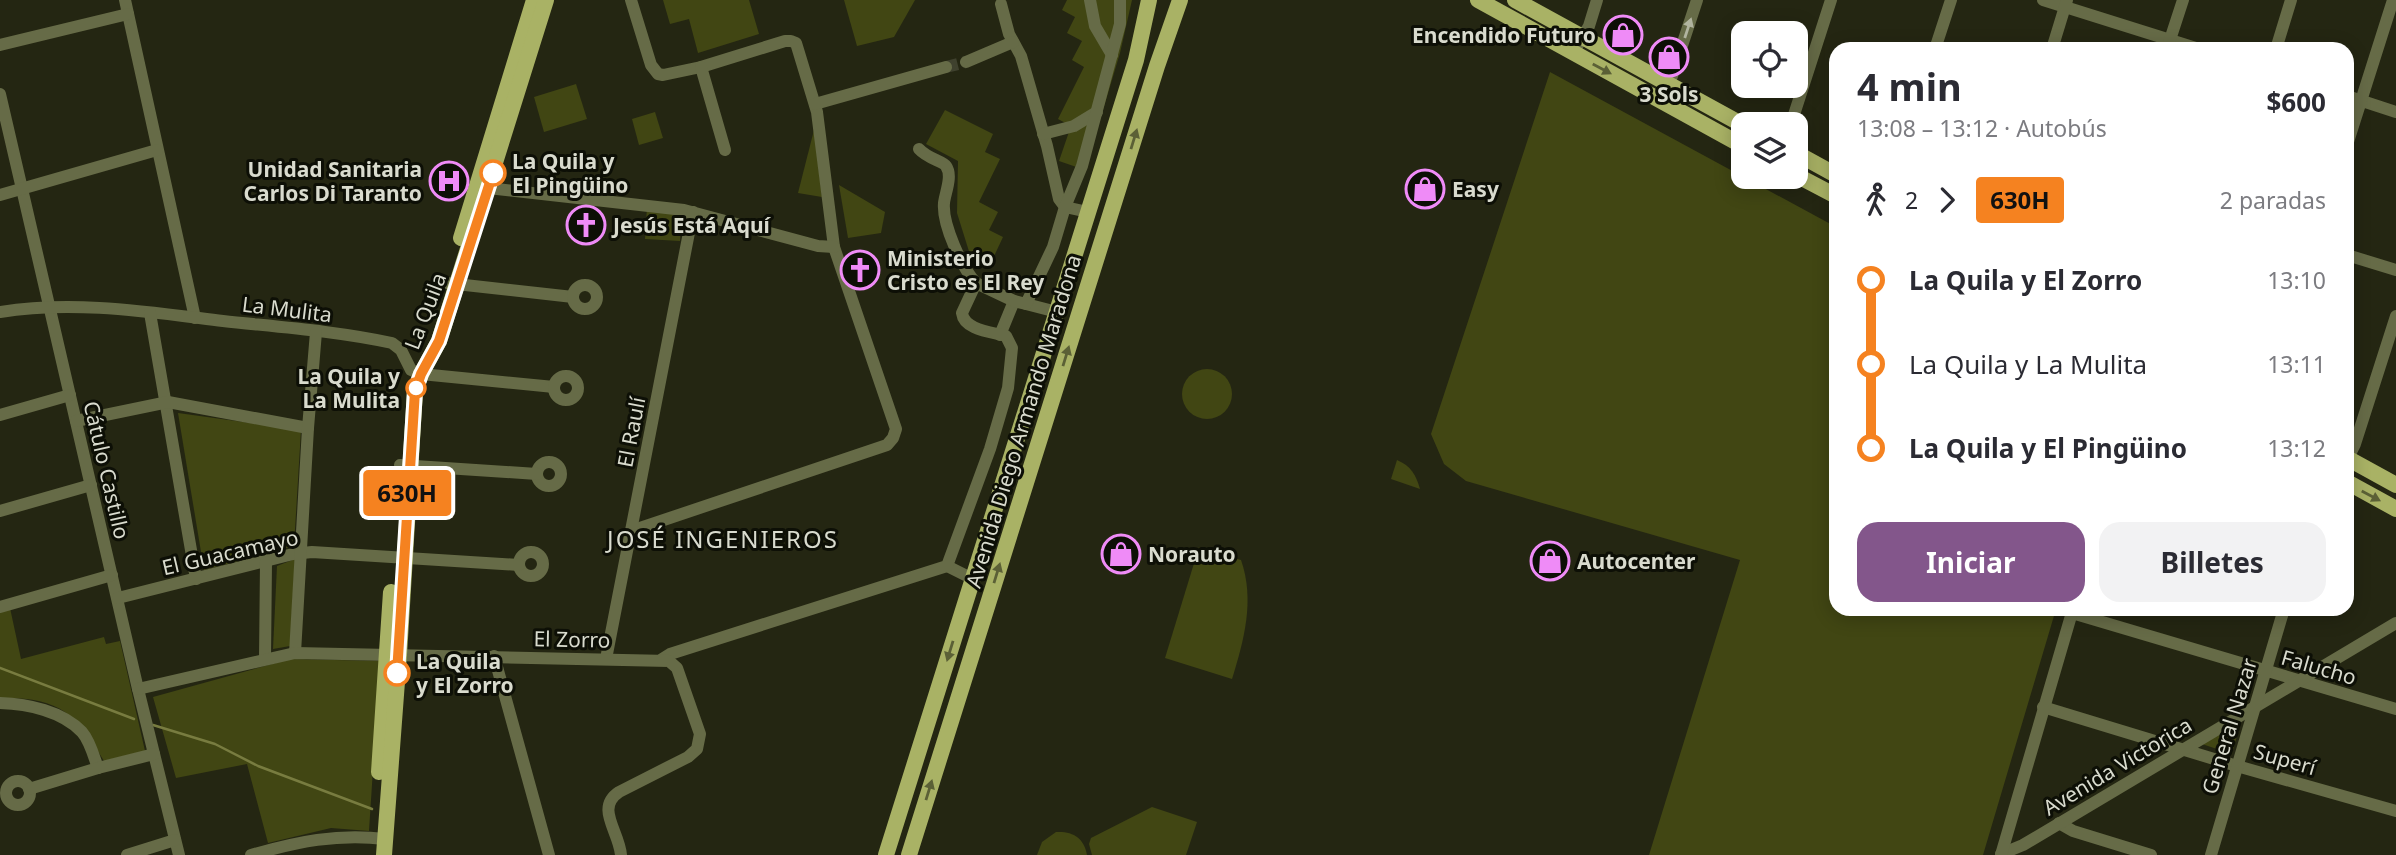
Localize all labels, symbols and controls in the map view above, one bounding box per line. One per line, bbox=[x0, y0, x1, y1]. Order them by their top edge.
shop icon: Encendido Futuro bbox=[1602, 14, 1644, 56]
one-way arrow bbox=[1683, 17, 1694, 38]
place label: Encendido Futuro bbox=[1412, 21, 1596, 49]
map controls bbox=[1731, 21, 1808, 189]
button: locate bbox=[1731, 21, 1808, 98]
shop icon: 3 Sols bbox=[1648, 36, 1690, 78]
text: 4 min bbox=[1857, 60, 1962, 112]
one-way arrow bbox=[1592, 63, 1612, 74]
place label: 3 Sols bbox=[1640, 80, 1698, 108]
text: $600 bbox=[2267, 84, 2326, 120]
button: layers bbox=[1731, 112, 1808, 189]
text: 13:08 – 13:12 · Autobús bbox=[1857, 112, 2107, 144]
one-way arrow bbox=[1129, 128, 1140, 149]
place label: La Quila y El Pingüino bbox=[512, 147, 628, 199]
place label: Unidad Sanitaria Carlos Di Taranto bbox=[244, 155, 422, 207]
hospital icon: Unidad Sanitaria Carlos Di Taranto bbox=[428, 160, 470, 202]
marker: La Quila y El Pingüino bbox=[480, 160, 506, 186]
shop icon: Easy bbox=[1404, 168, 1446, 210]
place label: Easy bbox=[1452, 175, 1499, 203]
icon: walk bbox=[1857, 181, 1895, 219]
icon: forward bbox=[1928, 181, 1966, 219]
text: 630H bbox=[1990, 183, 2050, 216]
text: 2 bbox=[1905, 184, 1918, 216]
text: 2 paradas bbox=[2220, 184, 2326, 216]
church icon: Jesús Está Aquí bbox=[565, 204, 607, 246]
place label: Jesús Está Aquí bbox=[611, 211, 772, 239]
place label: Ministerio Cristo es El Rey bbox=[887, 244, 1044, 296]
church icon: Ministerio Cristo es El Rey bbox=[839, 249, 881, 291]
street label: Avenida Diego Armando Maradona bbox=[959, 251, 1087, 591]
text: La Quila y El Zorro bbox=[1909, 262, 2142, 298]
text: 13:10 bbox=[2267, 264, 2326, 296]
street label: La Quila bbox=[398, 269, 452, 353]
street label: La Mulita bbox=[240, 290, 334, 328]
one-way arrow bbox=[1061, 345, 1071, 366]
text: La Quila y La Mulita bbox=[1909, 346, 2147, 382]
text: 13:11 bbox=[2267, 348, 2326, 380]
place label: La Quila y La Mulita bbox=[297, 362, 400, 414]
marker: La Quila y La Mulita bbox=[406, 378, 426, 398]
street label: El Raulí bbox=[610, 394, 652, 470]
street label: Cátulo Castillo bbox=[78, 398, 136, 542]
text: La Quila y El Pingüino bbox=[1909, 430, 2187, 466]
text: 13:12 bbox=[2267, 432, 2326, 464]
line badge: 630H bbox=[358, 470, 456, 516]
text: 630H bbox=[377, 476, 437, 509]
one-way arrow bbox=[2362, 489, 2382, 501]
district label: JOSÉ INGENIEROS bbox=[605, 522, 839, 555]
button: Iniciar bbox=[1857, 522, 2085, 602]
button: Billetes bbox=[2099, 522, 2326, 602]
street label: El Guacamayo bbox=[159, 523, 301, 581]
shop icon: Norauto bbox=[1100, 533, 1142, 575]
place label: Norauto bbox=[1148, 540, 1236, 568]
shop icon: Autocenter bbox=[1529, 540, 1571, 582]
place label: Autocenter bbox=[1577, 547, 1696, 575]
one-way arrow bbox=[993, 562, 1003, 583]
street label: El Zorro bbox=[533, 624, 611, 654]
one-way arrow bbox=[945, 641, 955, 662]
street label: Falucho bbox=[2278, 643, 2360, 691]
place label: La Quila y El Zorro bbox=[416, 647, 514, 699]
street label: General Nazar bbox=[2195, 654, 2263, 797]
marker: La Quila y El Zorro bbox=[384, 660, 410, 686]
street label: Avenida Victorica bbox=[2037, 711, 2197, 821]
street label: Superí bbox=[2251, 737, 2320, 781]
one-way arrow bbox=[925, 779, 935, 800]

